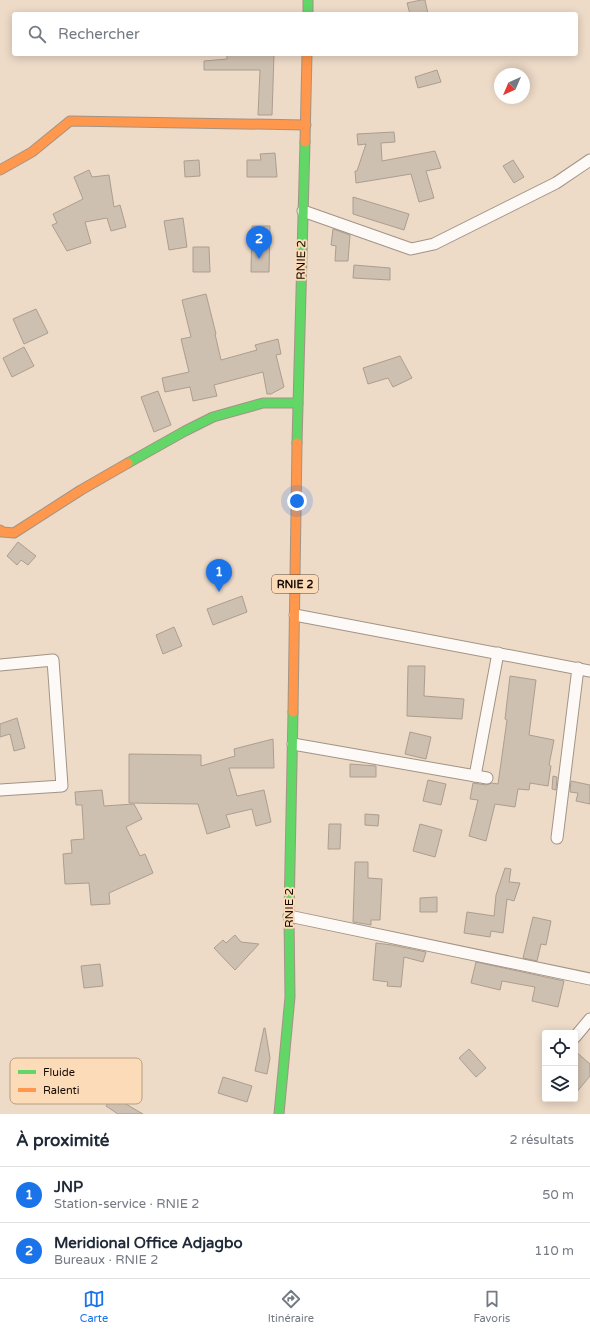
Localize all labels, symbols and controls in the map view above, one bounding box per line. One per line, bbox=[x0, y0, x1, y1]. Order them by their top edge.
search box bbox=[12, 12, 578, 56]
icon: search bbox=[26, 23, 48, 45]
text: Rechercher bbox=[58, 25, 140, 43]
north arrow bbox=[494, 68, 530, 104]
pin: 2 bbox=[246, 226, 272, 259]
street label: RNIE 2 bbox=[294, 240, 308, 280]
your location bbox=[287, 491, 307, 511]
pin: 1 bbox=[206, 559, 232, 592]
road number: RNIE 2 bbox=[272, 575, 318, 593]
street label: RNIE 2 bbox=[282, 888, 296, 928]
map controls bbox=[542, 1030, 578, 1102]
button: locate bbox=[542, 1030, 578, 1066]
legend bbox=[10, 1058, 142, 1104]
text: Fluide bbox=[43, 1066, 75, 1079]
button: layers bbox=[542, 1066, 578, 1102]
text: Ralenti bbox=[43, 1084, 80, 1097]
text: À proximité bbox=[16, 1130, 109, 1151]
text: 2 résultats bbox=[510, 1132, 574, 1148]
text: JNP bbox=[54, 1178, 83, 1196]
text: 1 bbox=[25, 1187, 33, 1203]
text: 50 m bbox=[542, 1187, 574, 1203]
text: Station-service · RNIE 2 bbox=[54, 1196, 199, 1212]
text: Meridional Office Adjagbo bbox=[54, 1234, 243, 1252]
text: 2 bbox=[25, 1243, 33, 1259]
text: 110 m bbox=[534, 1243, 574, 1259]
text: Bureaux · RNIE 2 bbox=[54, 1252, 158, 1268]
tab: Carte bbox=[80, 1288, 108, 1325]
tab: Itinéraire bbox=[268, 1288, 314, 1325]
tab: Favoris bbox=[474, 1288, 510, 1325]

